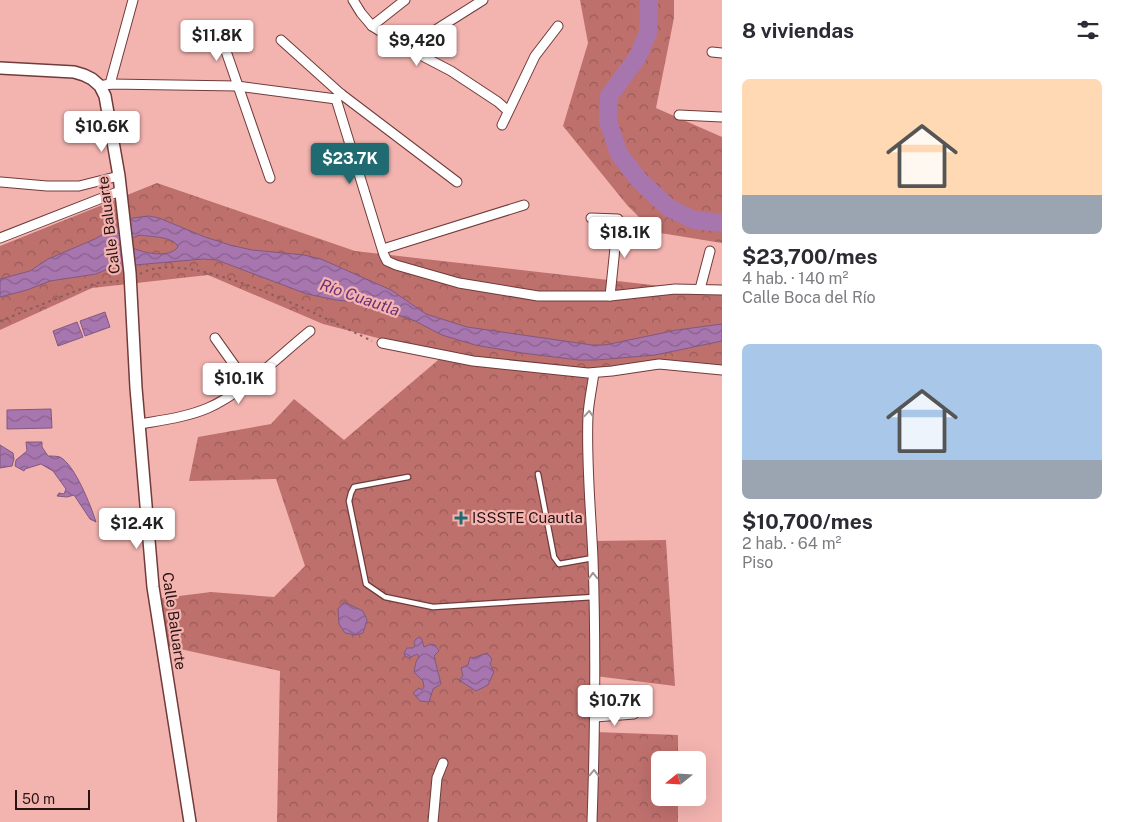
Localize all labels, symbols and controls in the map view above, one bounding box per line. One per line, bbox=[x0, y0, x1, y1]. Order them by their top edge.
icon: filters bbox=[1074, 16, 1102, 44]
text: 8 viviendas bbox=[742, 18, 854, 43]
pin: $11.8K bbox=[176, 20, 258, 62]
pin: $9,420 bbox=[376, 24, 458, 67]
text: $11.8K bbox=[191, 26, 243, 45]
text: $9,420 bbox=[389, 31, 445, 50]
pin: $10.6K bbox=[61, 110, 143, 153]
icon: home bbox=[877, 111, 967, 201]
text: $10.6K bbox=[75, 117, 129, 136]
pin: $23.7K bbox=[309, 142, 391, 185]
text: $23.7K bbox=[322, 149, 378, 168]
street label: Calle Baluarte bbox=[94, 175, 123, 275]
pin: $18.1K bbox=[584, 216, 666, 259]
text: $18.1K bbox=[599, 223, 651, 242]
text: $23,700/mes bbox=[742, 244, 878, 269]
text: 4 hab. · 140 m² bbox=[742, 269, 848, 288]
water label: Río Cuautla bbox=[317, 275, 402, 320]
text: Calle Boca del Río bbox=[742, 288, 876, 307]
pin: $10.1K bbox=[198, 362, 280, 405]
text: $10.1K bbox=[214, 369, 264, 388]
icon: home bbox=[877, 376, 967, 466]
one-way arrow bbox=[583, 409, 594, 417]
pin: $12.4K bbox=[96, 508, 178, 550]
place label: ISSSTE Cuautla bbox=[472, 509, 583, 526]
text: $10,700/mes bbox=[742, 509, 873, 534]
marker: ISSSTE Cuautla bbox=[454, 511, 468, 525]
text: $12.4K bbox=[110, 514, 164, 533]
text: 2 hab. · 64 m² bbox=[742, 534, 841, 553]
text: Piso bbox=[742, 553, 773, 572]
street label: Calle Baluarte bbox=[159, 571, 190, 671]
one-way arrow bbox=[588, 572, 598, 580]
pin: $10.7K bbox=[574, 684, 656, 727]
text: $10.7K bbox=[589, 691, 641, 710]
north arrow bbox=[651, 751, 706, 806]
map controls bbox=[651, 751, 706, 806]
one-way arrow bbox=[588, 769, 599, 777]
scale bar bbox=[15, 787, 90, 810]
text: 50 m bbox=[22, 791, 55, 807]

